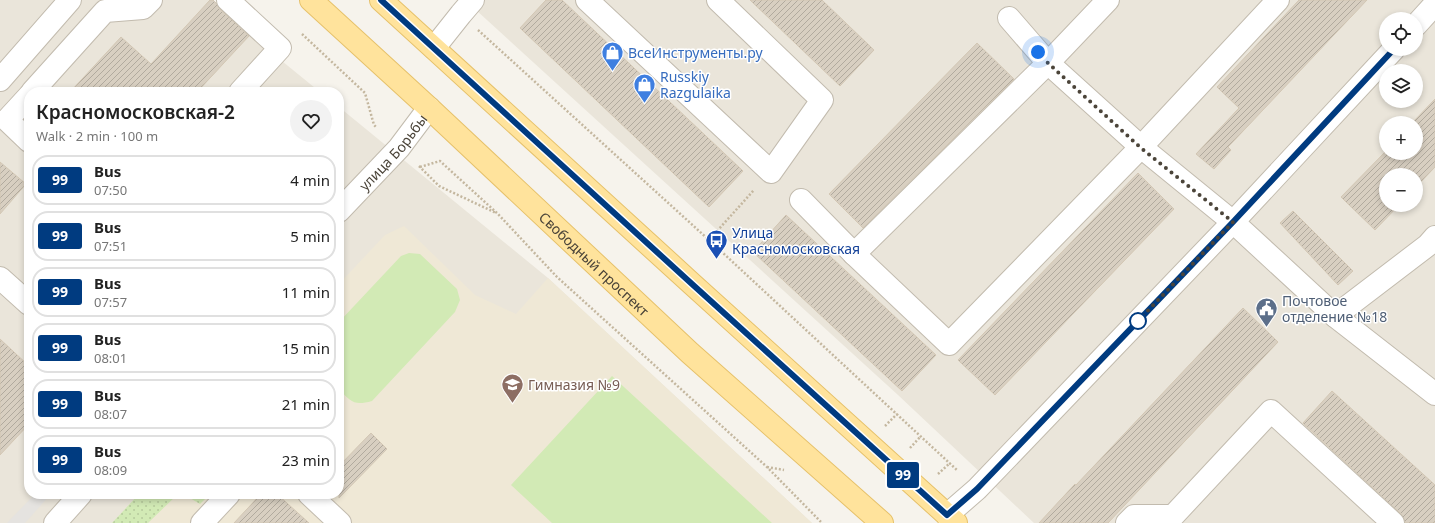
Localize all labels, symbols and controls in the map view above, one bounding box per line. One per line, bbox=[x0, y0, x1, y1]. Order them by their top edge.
map controls bbox=[1379, 12, 1423, 212]
button: locate bbox=[1379, 12, 1423, 56]
shop icon: ВсеИнструменты.ру bbox=[599, 39, 625, 72]
your location bbox=[1028, 42, 1048, 62]
place label: ВсеИнструменты.ру bbox=[628, 43, 763, 62]
button: layers bbox=[1379, 64, 1423, 108]
place label: Russkiy Razgulaika bbox=[660, 67, 731, 102]
shop icon: Russkiy Razgulaika bbox=[631, 71, 657, 104]
text: Красномосковская-2 bbox=[36, 99, 235, 125]
button: heart bbox=[290, 100, 332, 142]
street label: улица Борьбы bbox=[354, 110, 431, 194]
button: + bbox=[1379, 116, 1423, 160]
text: Walk · 2 min · 100 m bbox=[36, 127, 158, 145]
text: Bus bbox=[94, 161, 121, 181]
button: − bbox=[1379, 168, 1423, 212]
text: 99 bbox=[52, 170, 68, 189]
text: 4 min bbox=[290, 170, 330, 190]
text: 07:50 bbox=[94, 181, 127, 199]
street label: Свободный проспект bbox=[535, 207, 654, 320]
text: Bus bbox=[94, 217, 121, 237]
place label: Улица Красномосковская bbox=[732, 223, 860, 258]
text: 99 bbox=[52, 226, 68, 245]
text: 5 min bbox=[290, 226, 330, 246]
bus stop icon: Улица Красномосковская bbox=[703, 227, 729, 260]
text: 07:51 bbox=[94, 237, 127, 255]
text: Bus bbox=[94, 273, 121, 293]
text: 99 bbox=[52, 282, 68, 301]
text: 11 min bbox=[282, 282, 330, 302]
place label: Почтовое отделение №18 bbox=[1282, 291, 1387, 326]
text: 07:57 bbox=[94, 293, 127, 311]
public building icon: Почтовое отделение №18 bbox=[1253, 295, 1279, 328]
unlabelled marker bbox=[1129, 312, 1147, 330]
text: Bus bbox=[94, 329, 121, 349]
text: 99 bbox=[52, 338, 68, 357]
text: 15 min bbox=[282, 338, 330, 358]
text: 08:01 bbox=[94, 349, 127, 367]
school or university icon: Гимназия №9 bbox=[499, 371, 525, 404]
place label: Гимназия №9 bbox=[528, 375, 620, 394]
text: Bus bbox=[94, 385, 121, 405]
text: 99 bbox=[52, 394, 68, 413]
text: 21 min bbox=[282, 394, 330, 414]
text: 08:07 bbox=[94, 405, 127, 423]
text: Bus bbox=[94, 441, 121, 461]
text: 99 bbox=[52, 450, 68, 469]
text: 23 min bbox=[282, 450, 330, 470]
text: 08:09 bbox=[94, 461, 127, 479]
line badge: 99 bbox=[885, 462, 921, 488]
text: 99 bbox=[895, 465, 911, 484]

